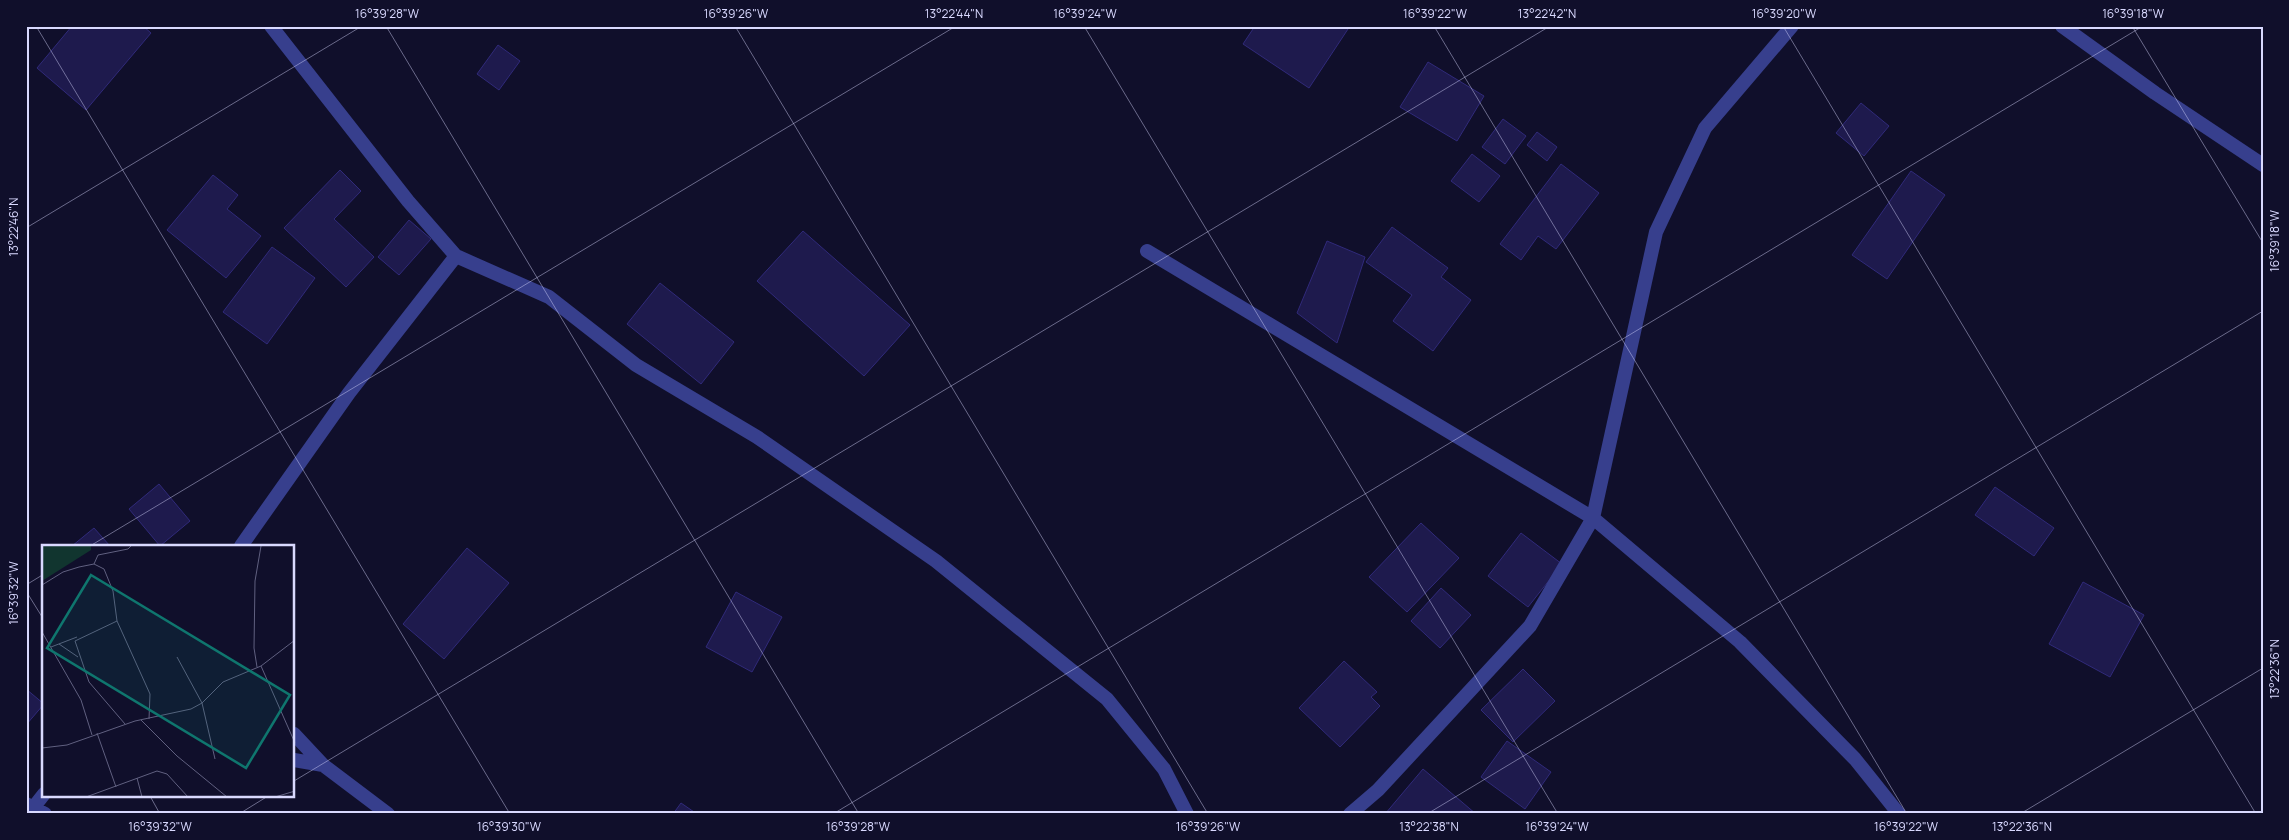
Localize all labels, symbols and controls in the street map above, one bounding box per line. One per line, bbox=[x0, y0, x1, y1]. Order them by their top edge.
text: 16°39'28"W bbox=[355, 5, 420, 22]
text: 16°39'26"W bbox=[704, 5, 769, 22]
text: 13°22'44"N bbox=[925, 5, 983, 22]
text: 16°39'24"W bbox=[1053, 5, 1117, 22]
text: 16°39'22"W bbox=[1403, 5, 1468, 22]
text: 13°22'42"N bbox=[1518, 5, 1576, 22]
text: 16°39'20"W bbox=[1752, 5, 1817, 22]
text: 16°39'18"W bbox=[2102, 5, 2165, 22]
text: 13°22'46"N bbox=[5, 198, 22, 256]
text: 16°39'18"W bbox=[2266, 209, 2283, 272]
inset map bbox=[42, 545, 295, 798]
text: 16°39'32"W bbox=[5, 560, 22, 625]
text: 13°22'36"N bbox=[2266, 639, 2283, 699]
text: 16°39'32"W bbox=[128, 818, 193, 835]
text: 16°39'30"W bbox=[477, 818, 542, 835]
text: 16°39'28"W bbox=[826, 818, 891, 835]
text: 16°39'26"W bbox=[1176, 818, 1241, 835]
text: 13°22'38"N bbox=[1399, 818, 1459, 835]
text: 16°39'24"W bbox=[1525, 818, 1589, 835]
text: 16°39'22"W bbox=[1874, 818, 1939, 835]
text: 13°22'36"N bbox=[1992, 818, 2052, 835]

